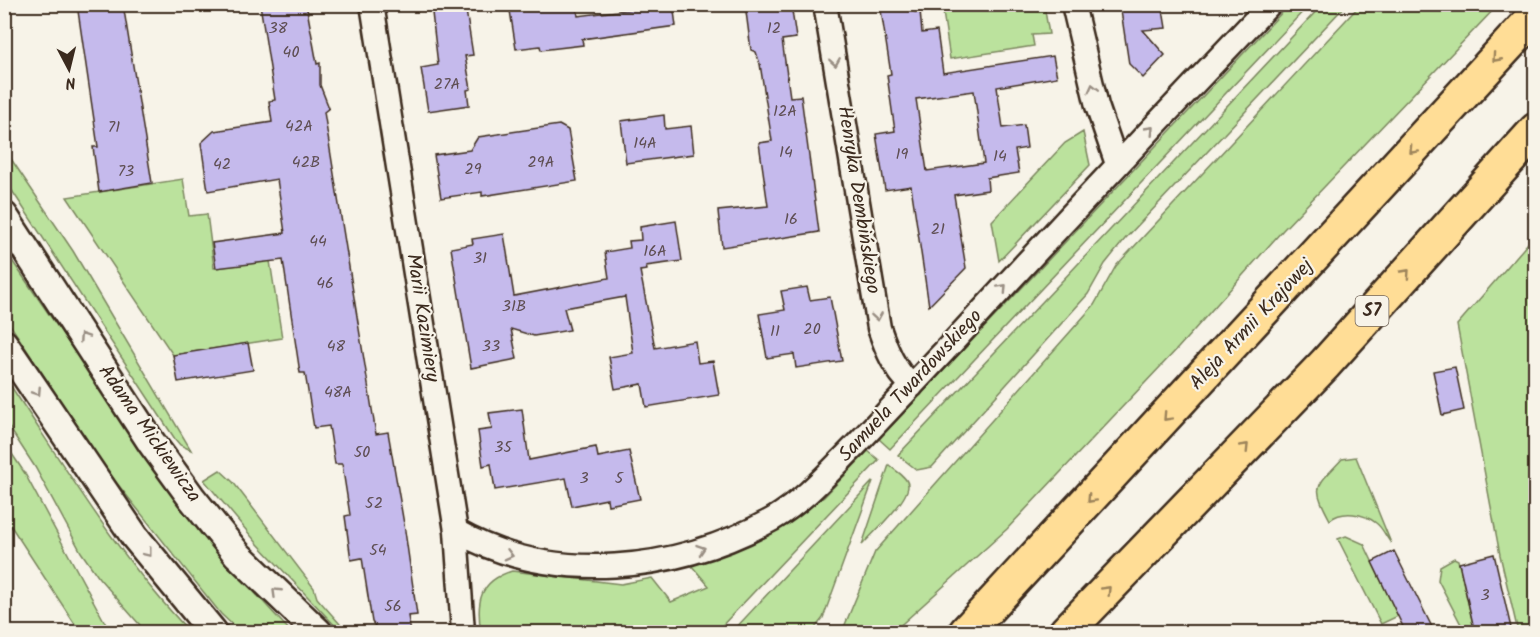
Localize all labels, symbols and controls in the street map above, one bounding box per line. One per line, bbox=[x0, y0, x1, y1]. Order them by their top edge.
house number: 38 bbox=[269, 16, 288, 41]
house number: 12 bbox=[767, 16, 781, 41]
north arrow bbox=[39, 39, 99, 99]
house number: 40 bbox=[283, 40, 299, 65]
one-way arrow bbox=[1492, 51, 1503, 62]
one-way arrow bbox=[828, 58, 840, 67]
text: N bbox=[64, 69, 77, 95]
house number: 27A bbox=[434, 72, 460, 97]
one-way arrow bbox=[1088, 84, 1101, 94]
house number: 12A bbox=[773, 99, 797, 124]
street label: Henryka Dembińskiego bbox=[827, 104, 889, 296]
house number: 42A bbox=[285, 114, 313, 139]
house number: 71 bbox=[108, 115, 120, 140]
one-way arrow bbox=[1143, 126, 1154, 136]
house number: 14A bbox=[633, 131, 657, 156]
house number: 14 bbox=[779, 140, 793, 165]
house number: 19 bbox=[896, 142, 909, 167]
house number: 14 bbox=[993, 144, 1007, 169]
one-way arrow bbox=[1409, 144, 1420, 154]
house number: 42B bbox=[292, 150, 320, 175]
house number: 29A bbox=[528, 150, 555, 175]
house number: 42 bbox=[213, 152, 231, 177]
house number: 29 bbox=[464, 157, 482, 182]
house number: 73 bbox=[118, 159, 134, 184]
house number: 16 bbox=[784, 207, 798, 232]
house number: 21 bbox=[931, 217, 945, 242]
house number: 44 bbox=[309, 229, 327, 254]
house number: 16A bbox=[643, 239, 667, 264]
house number: 31 bbox=[473, 246, 487, 271]
street label: Marii Kazimiery bbox=[396, 251, 448, 385]
street label: Aleja Armii Krajowej bbox=[1182, 251, 1322, 398]
one-way arrow bbox=[1399, 269, 1410, 280]
house number: 46 bbox=[316, 271, 334, 296]
one-way arrow bbox=[996, 284, 1007, 295]
house number: 31B bbox=[502, 294, 526, 319]
road number: S7 bbox=[1356, 296, 1388, 326]
street label: Samuela Twardowskiego bbox=[831, 302, 991, 470]
one-way arrow bbox=[870, 311, 883, 321]
house number: 20 bbox=[803, 317, 821, 342]
house number: 11 bbox=[770, 319, 780, 344]
one-way arrow bbox=[79, 333, 90, 344]
house number: 48 bbox=[327, 334, 346, 359]
house number: 33 bbox=[482, 334, 500, 359]
street label: Adama Mickiewicza bbox=[89, 358, 209, 510]
house number: 48A bbox=[324, 380, 352, 405]
one-way arrow bbox=[30, 386, 41, 397]
one-way arrow bbox=[1163, 411, 1174, 421]
house number: 35 bbox=[494, 435, 513, 460]
house number: 50 bbox=[354, 440, 370, 465]
one-way arrow bbox=[1238, 443, 1249, 453]
house number: 3 bbox=[579, 466, 589, 491]
house number: 5 bbox=[615, 466, 625, 491]
house number: 52 bbox=[365, 491, 383, 516]
one-way arrow bbox=[1087, 492, 1098, 503]
house number: 54 bbox=[369, 538, 387, 563]
one-way arrow bbox=[695, 544, 706, 557]
one-way arrow bbox=[140, 546, 151, 557]
one-way arrow bbox=[504, 547, 514, 560]
house number: 3 bbox=[1480, 583, 1490, 608]
one-way arrow bbox=[1099, 587, 1110, 598]
one-way arrow bbox=[273, 588, 283, 599]
house number: 56 bbox=[384, 594, 402, 619]

